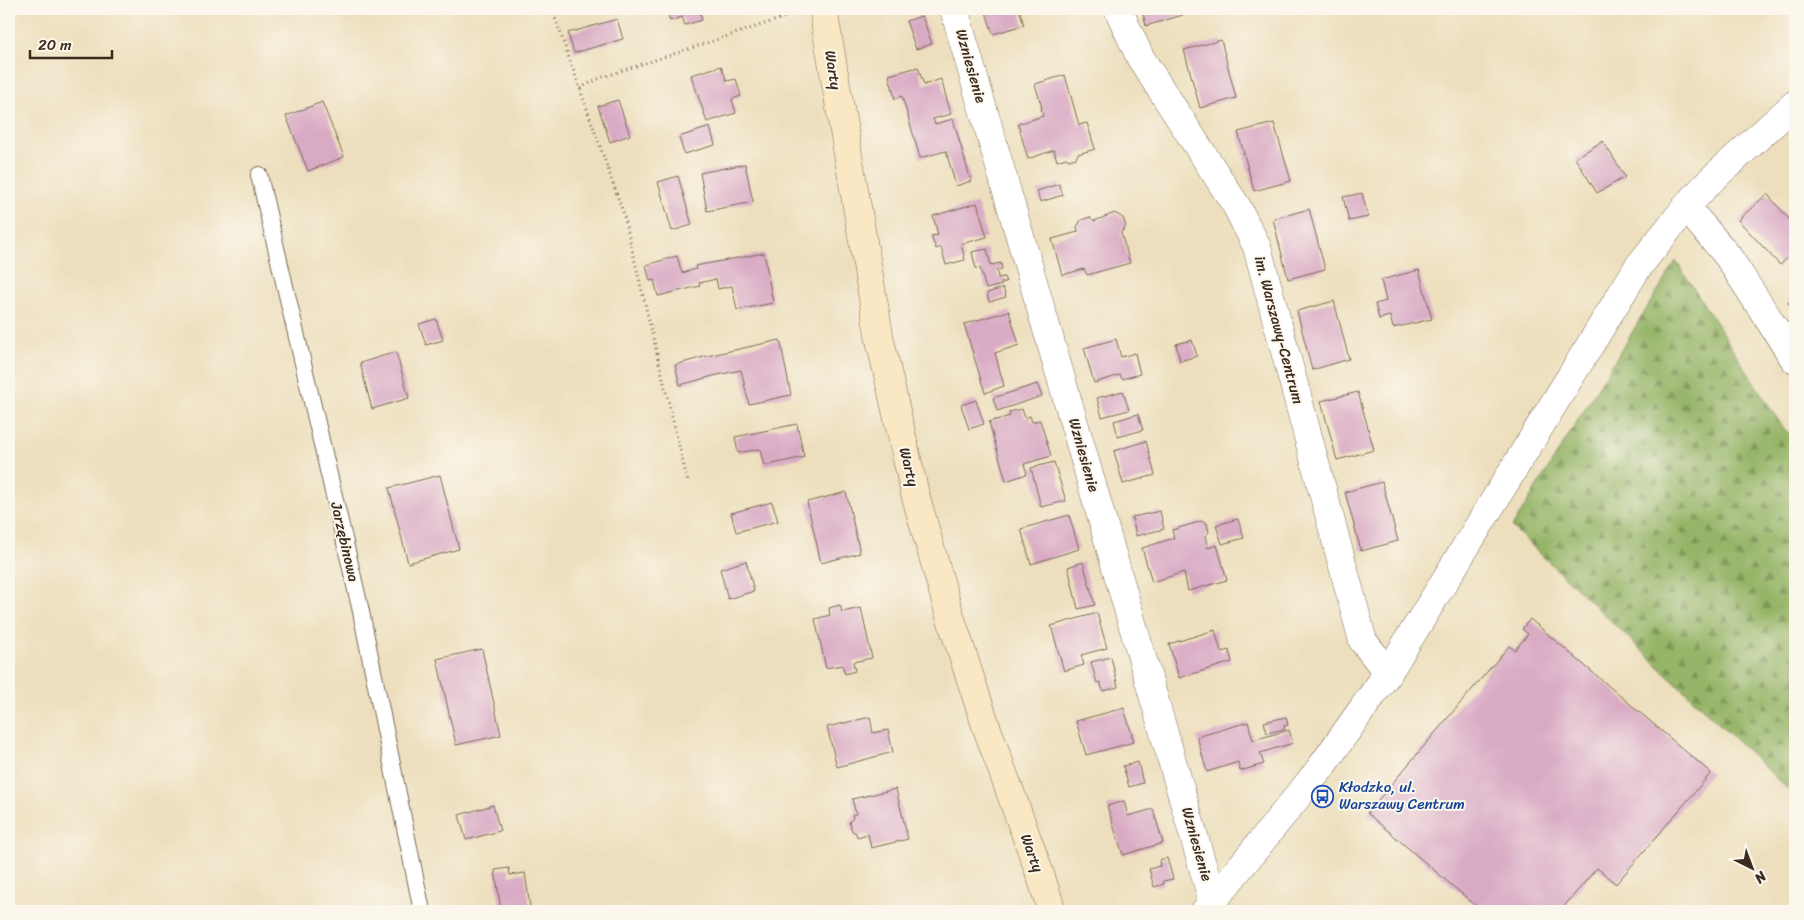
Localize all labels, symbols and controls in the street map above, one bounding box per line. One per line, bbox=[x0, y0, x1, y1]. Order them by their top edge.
street label: Wzniesienie bbox=[948, 26, 994, 106]
scale bar bbox=[30, 28, 112, 60]
text: 20 m bbox=[38, 32, 72, 58]
street label: Warty bbox=[817, 48, 849, 92]
street label: im. Warszawy-Centrum bbox=[1247, 253, 1311, 408]
street label: Wzniesienie bbox=[1061, 415, 1107, 495]
street label: Warty bbox=[892, 445, 926, 490]
street label: Jarzębinowa bbox=[323, 499, 367, 585]
place label: Kłodzko, ul. Warszawy Centrum bbox=[1339, 774, 1465, 817]
bus stop icon: Kłodzko, ul. Warszawy Centrum bbox=[1311, 784, 1335, 808]
street label: Wzniesienie bbox=[1174, 804, 1220, 884]
street label: Warty bbox=[1013, 830, 1051, 876]
north arrow bbox=[1726, 842, 1776, 892]
text: N bbox=[1748, 864, 1773, 890]

